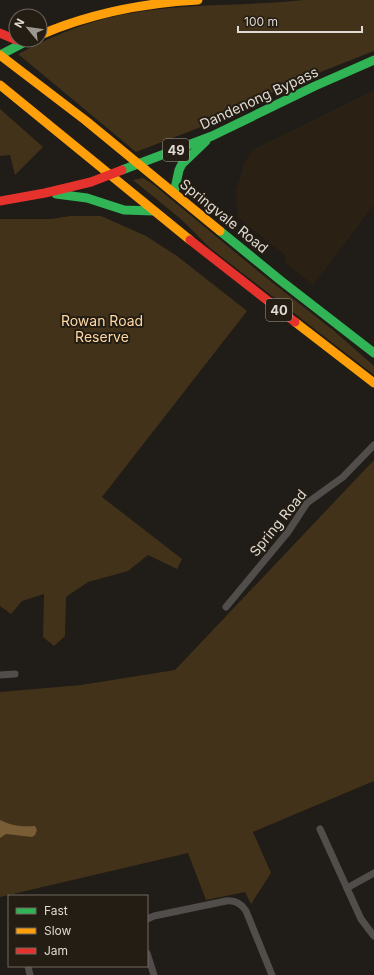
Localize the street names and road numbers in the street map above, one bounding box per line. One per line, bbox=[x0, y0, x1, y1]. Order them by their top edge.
street label: Dandenong Bypass bbox=[197, 63, 321, 132]
road number: 49 bbox=[163, 139, 189, 161]
street label: Springvale Road bbox=[177, 175, 272, 256]
road number: 40 bbox=[266, 299, 292, 321]
street label: Spring Road bbox=[246, 486, 310, 560]

